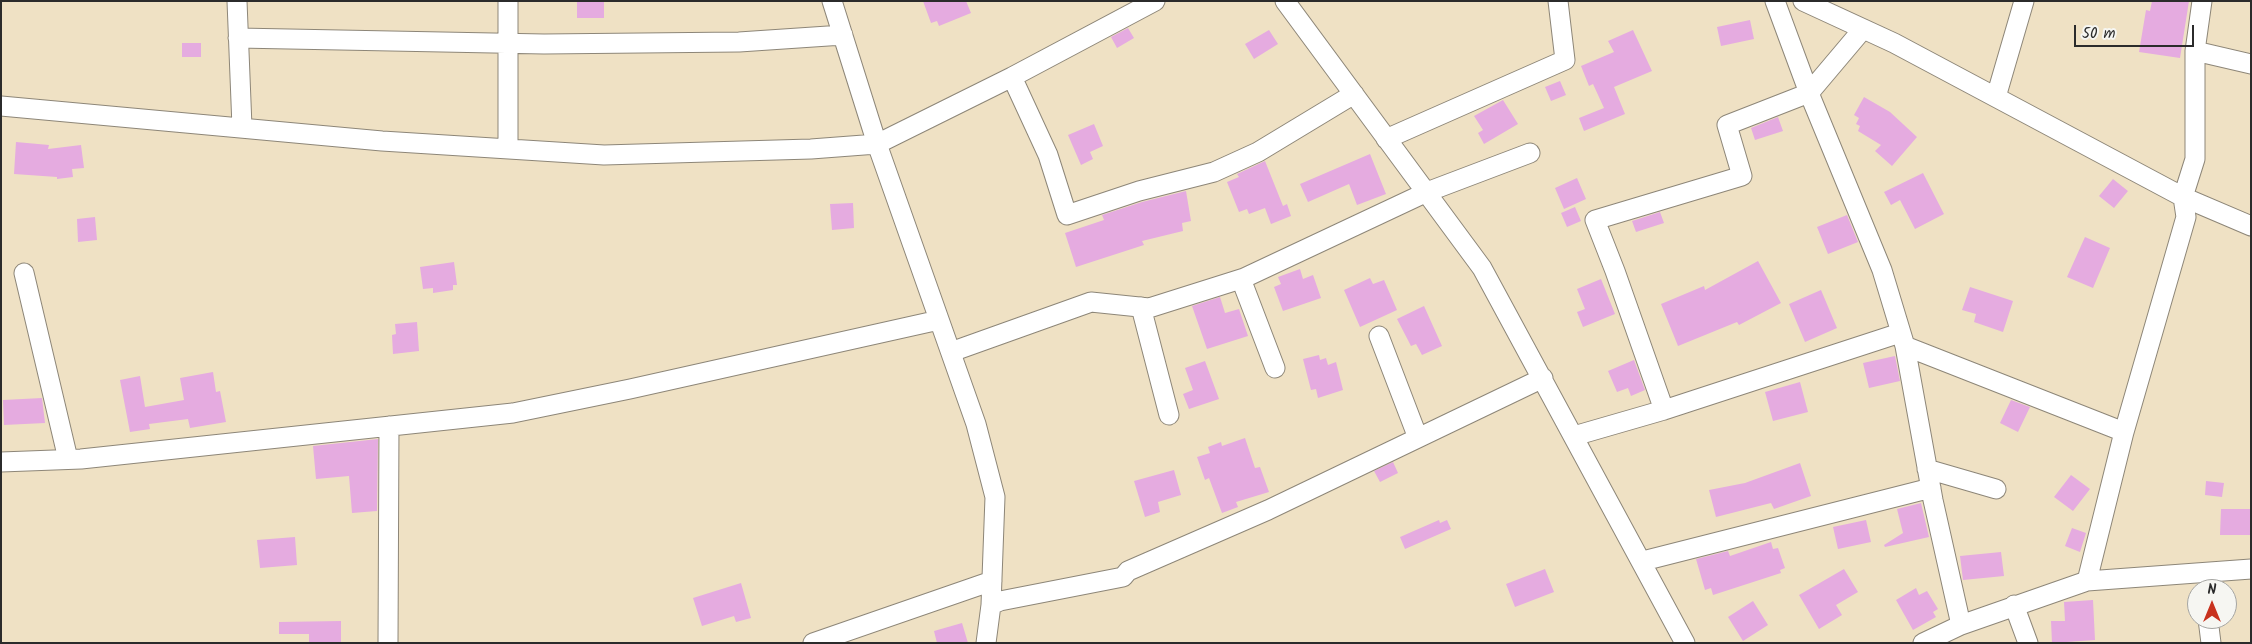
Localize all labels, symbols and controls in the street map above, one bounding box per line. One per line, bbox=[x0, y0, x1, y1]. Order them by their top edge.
scale bar bbox=[2077, 15, 2197, 47]
text: 50 m bbox=[2082, 22, 2116, 46]
north arrow bbox=[2187, 579, 2237, 629]
text: N bbox=[2208, 579, 2216, 601]

